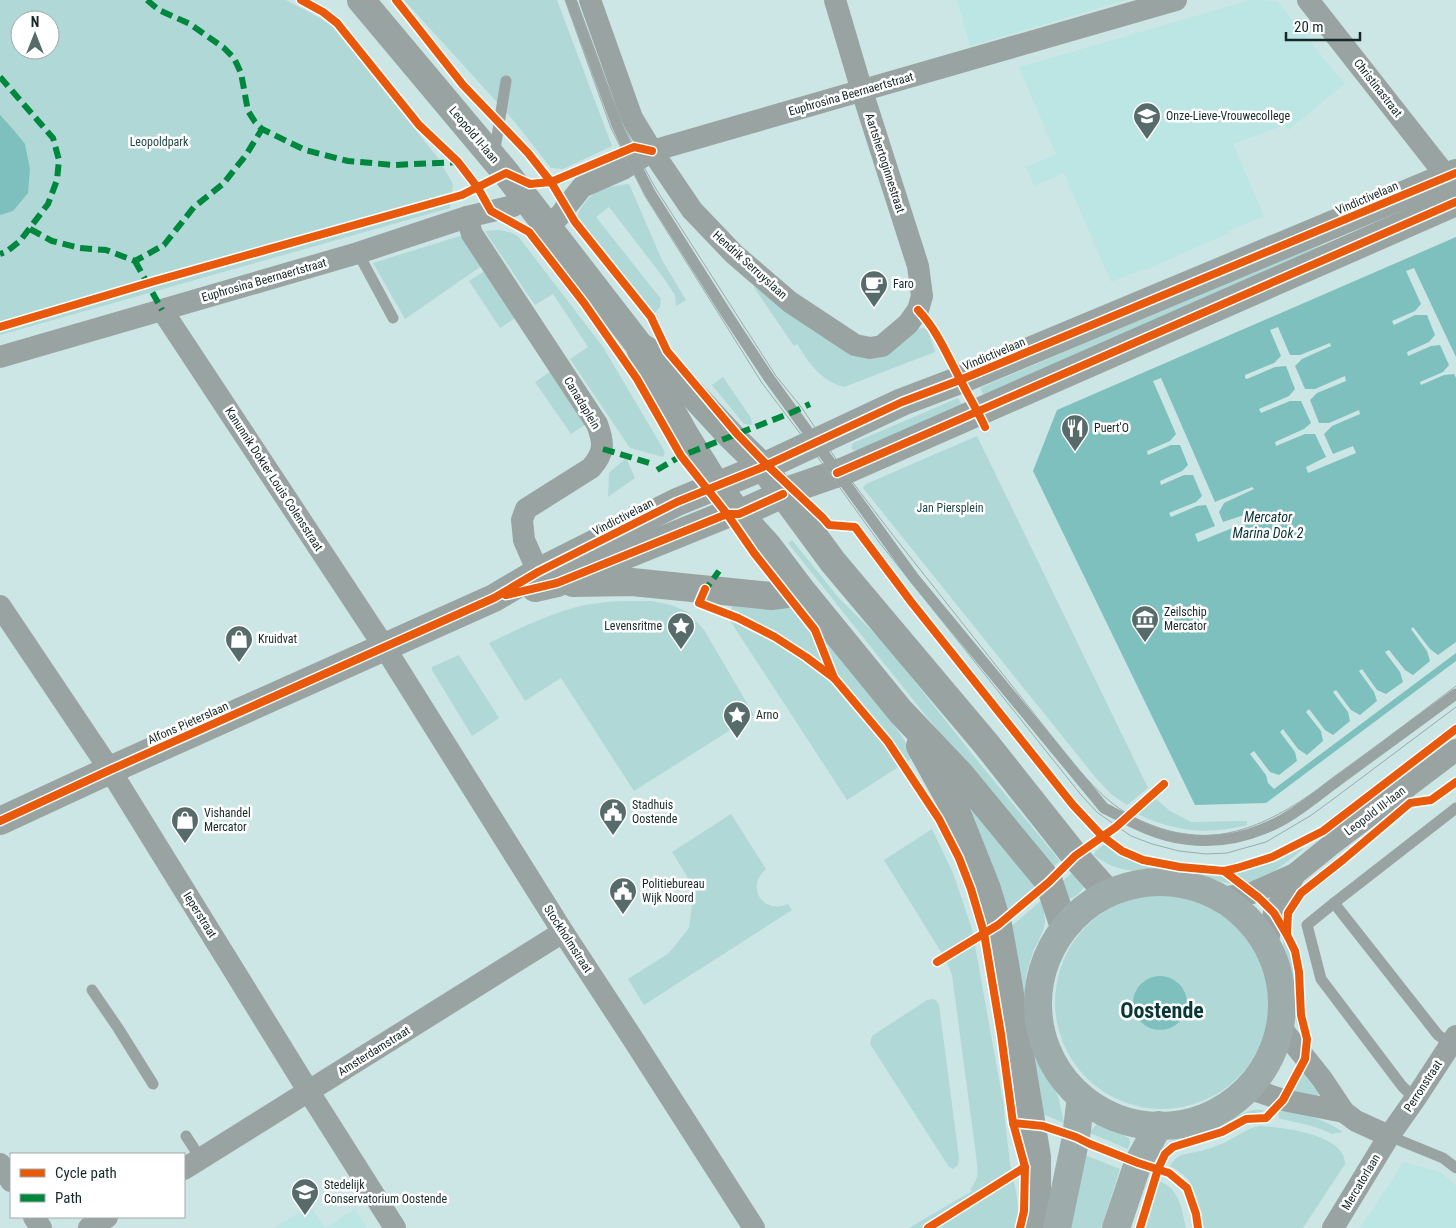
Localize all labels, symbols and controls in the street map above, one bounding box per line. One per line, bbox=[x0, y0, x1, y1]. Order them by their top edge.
north arrow bbox=[10, 10, 60, 60]
scale bar bbox=[1286, 10, 1360, 42]
text: N bbox=[31, 14, 39, 30]
text: 20 m bbox=[1294, 18, 1324, 36]
street label: Christinastraat bbox=[1351, 56, 1405, 120]
street label: Euphrosina Beernaertstraat bbox=[787, 69, 915, 119]
school or university icon: Onze-Lieve-Vrouwecollege bbox=[1132, 101, 1162, 140]
street label: Leopold II-laan bbox=[446, 104, 502, 166]
place label: Onze-Lieve-Vrouwecollege bbox=[1166, 109, 1290, 123]
street label: Aartshertoginnestraat bbox=[862, 111, 908, 215]
park label: Leopoldpark bbox=[130, 135, 189, 149]
street label: Vindictivelaan bbox=[1334, 178, 1401, 217]
street label: Hendrik Serruyslaan bbox=[710, 228, 790, 302]
street label: Euphrosina Beernaertstraat bbox=[200, 255, 328, 305]
cafe icon: Faro bbox=[859, 269, 889, 308]
place label: Faro bbox=[893, 277, 914, 291]
street label: Vindictivelaan bbox=[961, 334, 1028, 373]
street label: Canadaplein bbox=[561, 374, 603, 432]
street label: Kanunnik Dokter Louis Colensstraat bbox=[222, 404, 326, 554]
restaurant icon: Puert'O bbox=[1060, 413, 1090, 452]
place label: Puert'O bbox=[1094, 421, 1129, 435]
street label: Vindictivelaan bbox=[590, 496, 656, 538]
park label: Jan Piersplein bbox=[916, 501, 984, 515]
water label: Mercator Marina Dok 2 bbox=[1233, 509, 1304, 541]
museum icon: Zeilschip Mercator bbox=[1130, 604, 1160, 643]
place label: Zeilschip Mercator bbox=[1164, 605, 1207, 633]
place icon: Levensritme bbox=[666, 611, 696, 650]
place label: Levensritme bbox=[604, 619, 662, 633]
shop icon: Kruidvat bbox=[224, 624, 254, 663]
place label: Kruidvat bbox=[258, 632, 298, 646]
street label: Alfons Pieterslaan bbox=[145, 699, 231, 747]
place icon: Arno bbox=[722, 700, 752, 739]
place label: Arno bbox=[756, 708, 778, 722]
street label: Leopold III-laan bbox=[1342, 783, 1408, 838]
public building icon: Stadhuis Oostende bbox=[598, 797, 628, 836]
place label: Stadhuis Oostende bbox=[632, 798, 678, 826]
shop icon: Vishandel Mercator bbox=[170, 805, 200, 844]
place label: Vishandel Mercator bbox=[204, 806, 251, 834]
public building icon: Politiebureau Wijk Noord bbox=[608, 876, 638, 915]
place label: Politiebureau Wijk Noord bbox=[642, 877, 705, 905]
street label: Ieperstraat bbox=[180, 890, 220, 941]
street label: Stockholmstraat bbox=[541, 903, 595, 976]
district label: Oostende bbox=[1120, 998, 1204, 1023]
street label: Amsterdamstraat bbox=[335, 1023, 413, 1079]
street label: Perronstraat bbox=[1401, 1057, 1445, 1114]
street label: Mercatorlaan bbox=[1339, 1151, 1383, 1212]
legend bbox=[10, 1153, 185, 1218]
text: Cycle path bbox=[55, 1164, 117, 1182]
school or university icon: Stedelijk Conservatorium Oostende bbox=[290, 1177, 320, 1216]
place label: Stedelijk Conservatorium Oostende bbox=[324, 1178, 447, 1206]
text: Path bbox=[55, 1189, 82, 1207]

